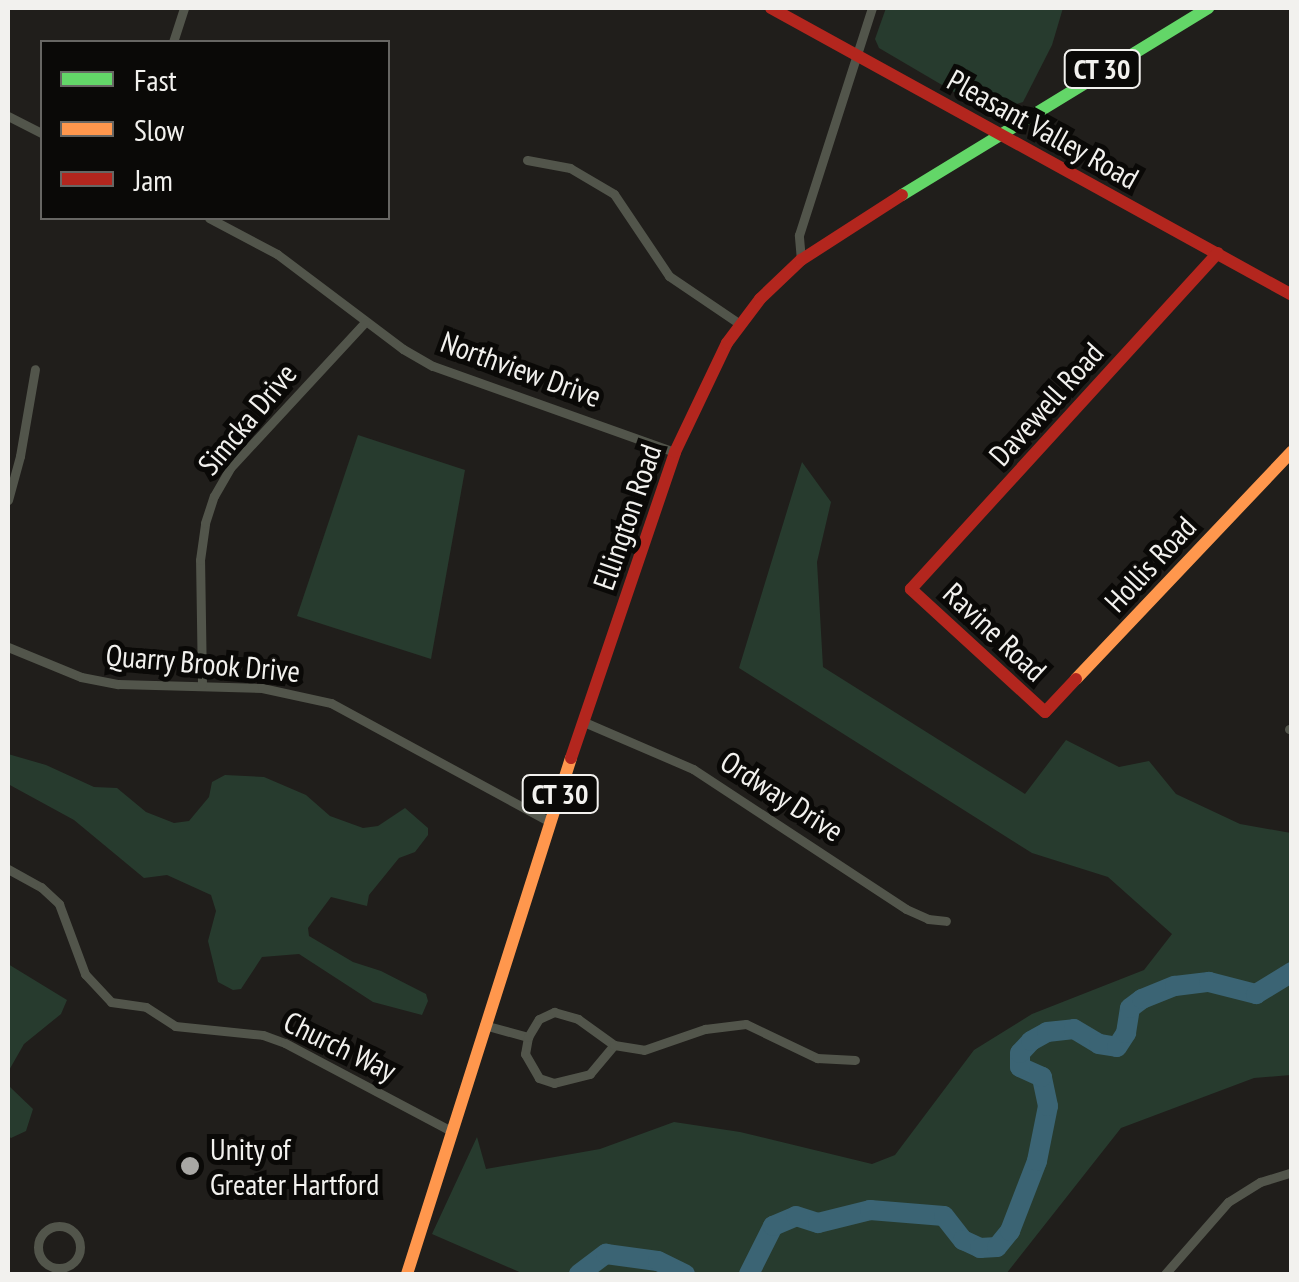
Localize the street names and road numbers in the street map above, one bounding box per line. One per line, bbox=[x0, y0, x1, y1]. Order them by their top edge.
road number: CT 30 bbox=[1062, 46, 1142, 92]
street label: Pleasant Valley Road bbox=[941, 61, 1145, 197]
street label: Northview Drive bbox=[436, 323, 606, 415]
street label: Davewell Road bbox=[981, 335, 1111, 473]
street label: Simcka Drive bbox=[190, 356, 304, 482]
street label: Ellington Road bbox=[585, 440, 669, 594]
street label: Hollis Road bbox=[1097, 509, 1203, 619]
street label: Ravine Road bbox=[936, 575, 1054, 689]
street label: Quarry Brook Drive bbox=[104, 637, 302, 689]
street label: Ordway Drive bbox=[714, 743, 850, 849]
road number: CT 30 bbox=[520, 771, 600, 817]
street label: Church Way bbox=[278, 1003, 402, 1089]

